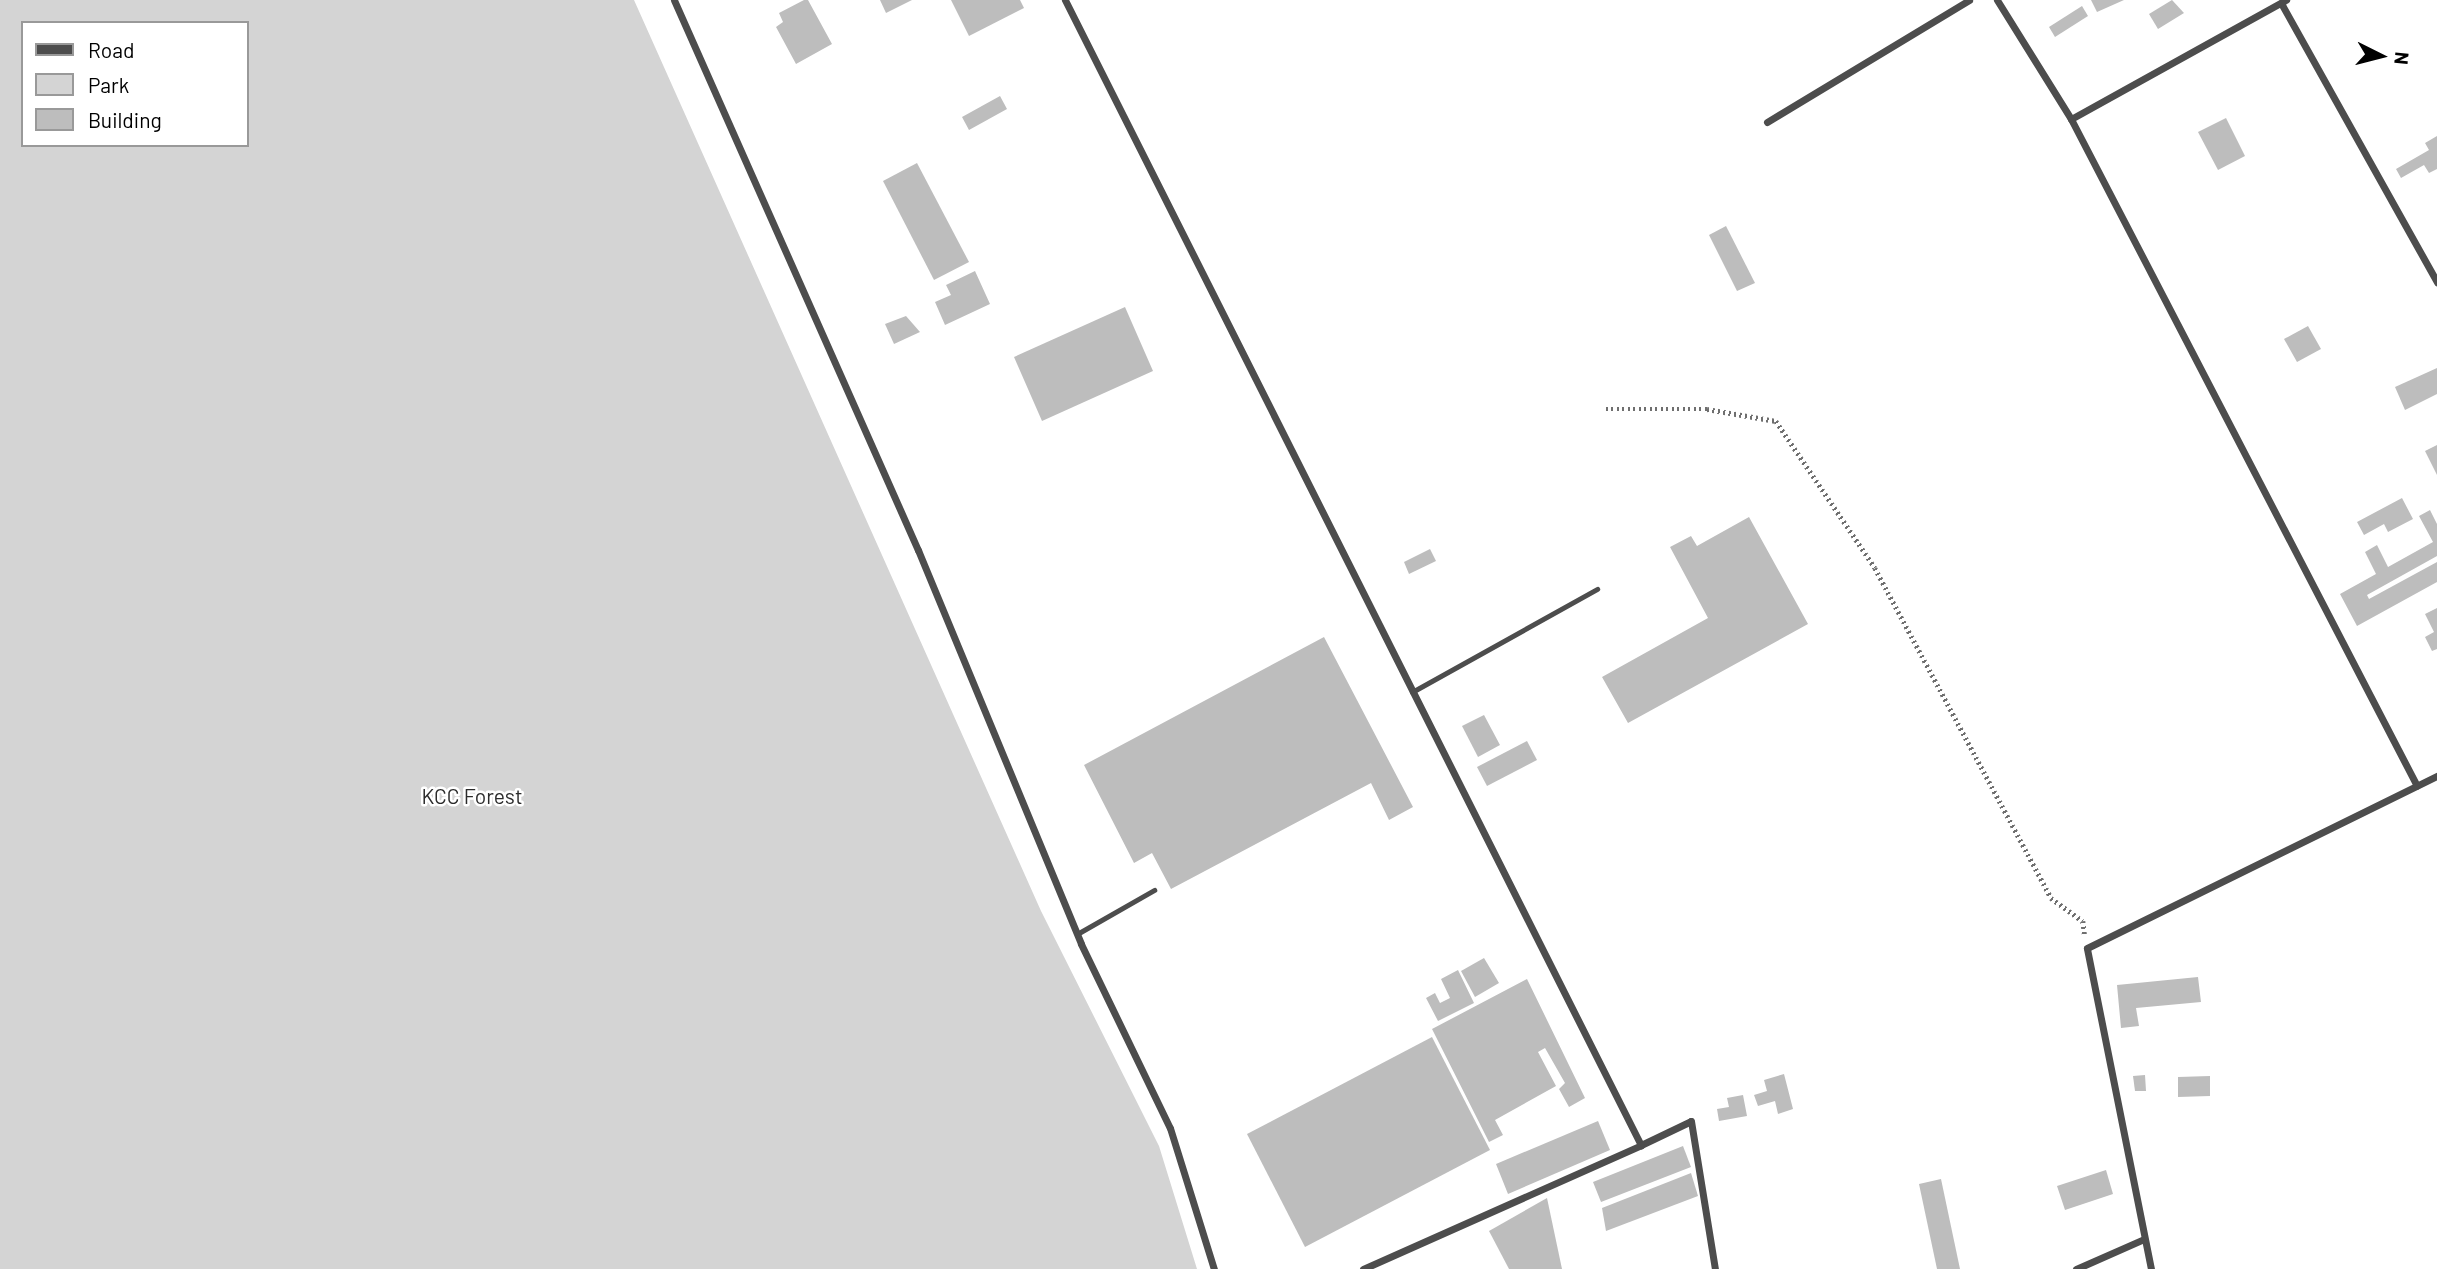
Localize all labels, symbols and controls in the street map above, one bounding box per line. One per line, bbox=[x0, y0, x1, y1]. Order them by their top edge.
legend bbox=[21, 21, 248, 147]
north arrow bbox=[2346, 21, 2416, 91]
text: Road bbox=[88, 37, 134, 62]
text: N bbox=[2390, 51, 2414, 66]
text: Park bbox=[88, 72, 129, 97]
text: Building bbox=[88, 107, 162, 132]
park label: KCC Forest bbox=[421, 783, 523, 809]

